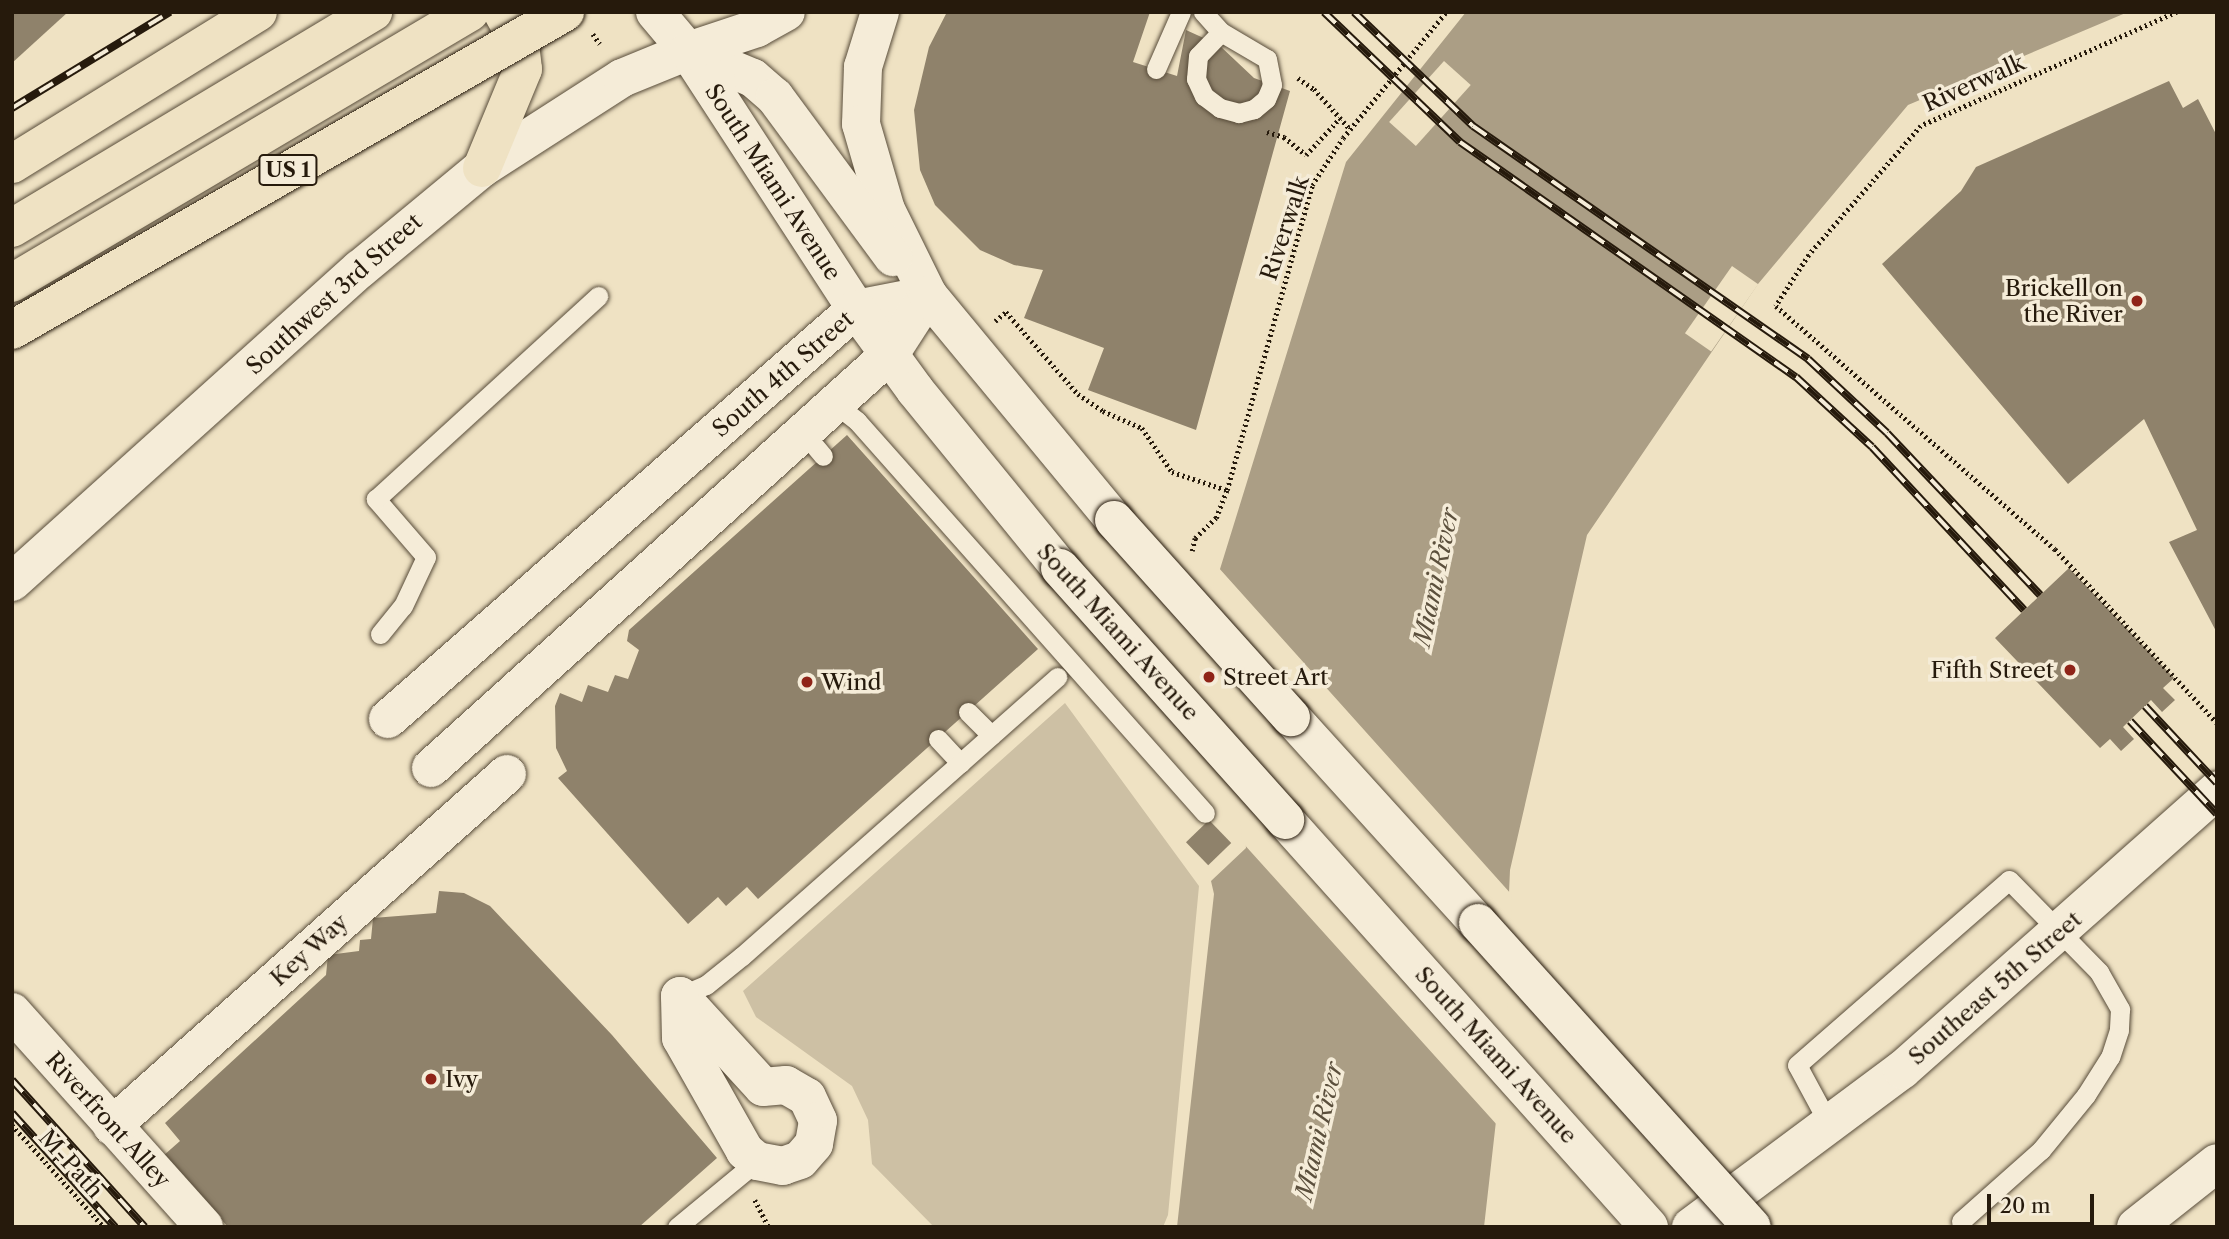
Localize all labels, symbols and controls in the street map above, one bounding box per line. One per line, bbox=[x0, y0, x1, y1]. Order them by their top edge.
street label: Riverwalk bbox=[1919, 48, 2029, 118]
street label: South Miami Avenue bbox=[699, 78, 847, 286]
road number: US 1 bbox=[258, 152, 318, 188]
street label: Riverwalk bbox=[1255, 172, 1315, 284]
street label: Southwest 3rd Street bbox=[241, 208, 427, 380]
place label: Brickell on the River bbox=[2005, 274, 2123, 328]
marker: Brickell on the River bbox=[2129, 293, 2145, 309]
street label: South 4th Street bbox=[707, 305, 859, 443]
water label: Miami River bbox=[1407, 505, 1465, 649]
street label: South Miami Avenue bbox=[1031, 538, 1205, 726]
place label: Fifth Street bbox=[1931, 656, 2054, 684]
marker: Fifth Street bbox=[2060, 660, 2080, 680]
place label: Street Art bbox=[1223, 663, 1329, 691]
place label: Wind bbox=[821, 668, 882, 696]
marker: Street Art bbox=[1201, 669, 1217, 685]
marker: Wind bbox=[799, 674, 815, 690]
street label: Southeast 5th Street bbox=[1903, 905, 2087, 1071]
street label: Key Way bbox=[264, 908, 354, 992]
street label: South Miami Avenue bbox=[1409, 961, 1583, 1149]
street label: Riverfront Alley bbox=[39, 1046, 177, 1194]
water label: Miami River bbox=[1289, 1059, 1349, 1203]
place label: Ivy bbox=[445, 1065, 478, 1093]
marker: Ivy bbox=[423, 1071, 439, 1087]
street label: M-Path bbox=[33, 1124, 109, 1204]
scale bar bbox=[1991, 1180, 2098, 1224]
text: 20 m bbox=[2000, 1193, 2051, 1218]

